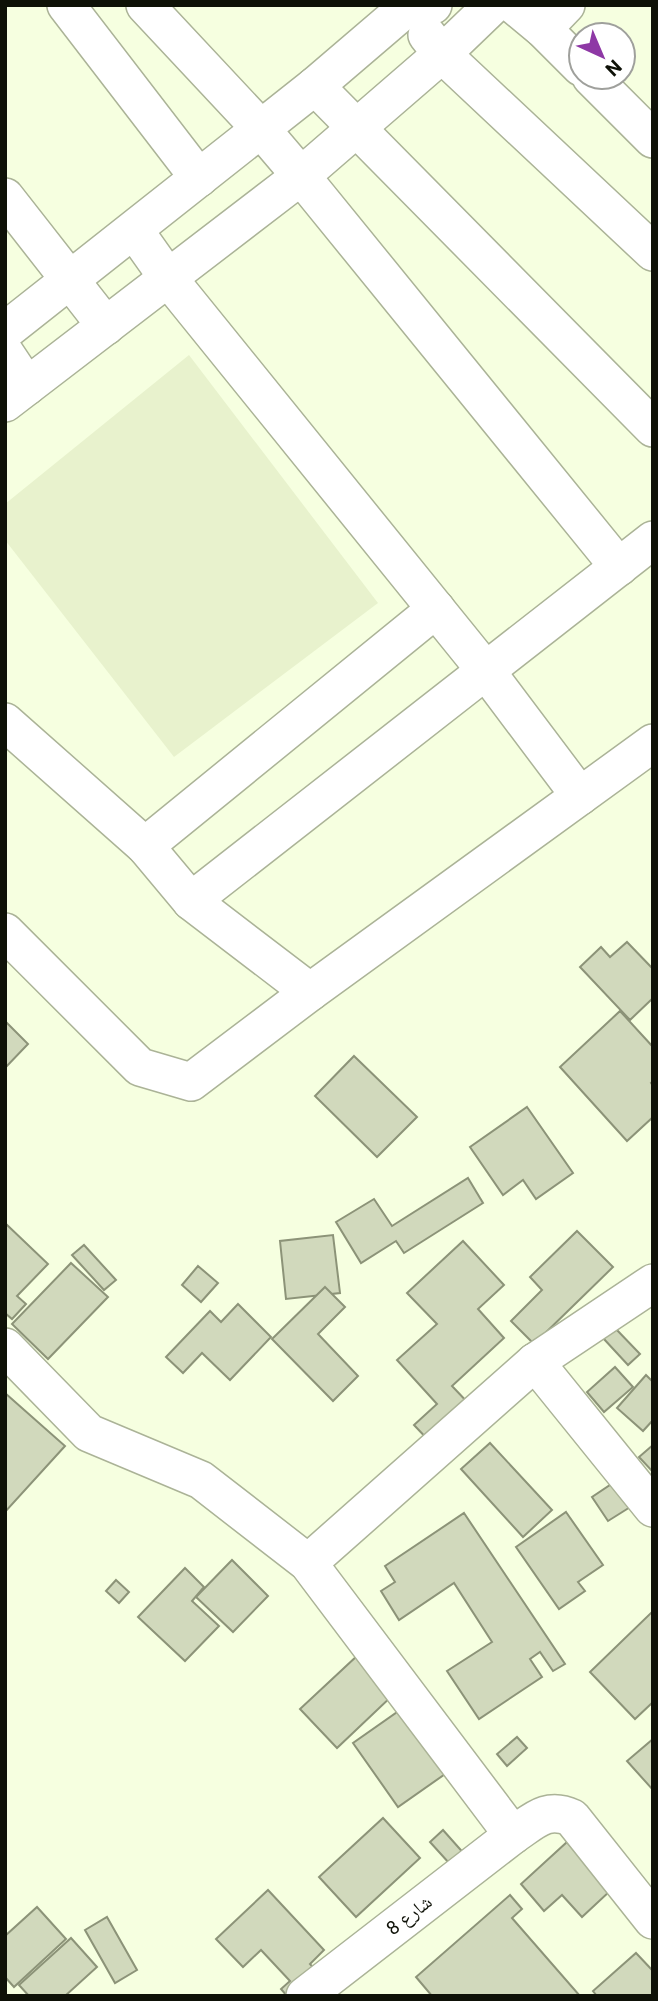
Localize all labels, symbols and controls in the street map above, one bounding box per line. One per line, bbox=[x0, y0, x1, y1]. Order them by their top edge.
north arrow bbox=[567, 21, 637, 91]
text: N bbox=[601, 55, 626, 81]
street label: شارع 8 bbox=[382, 1890, 436, 1940]

